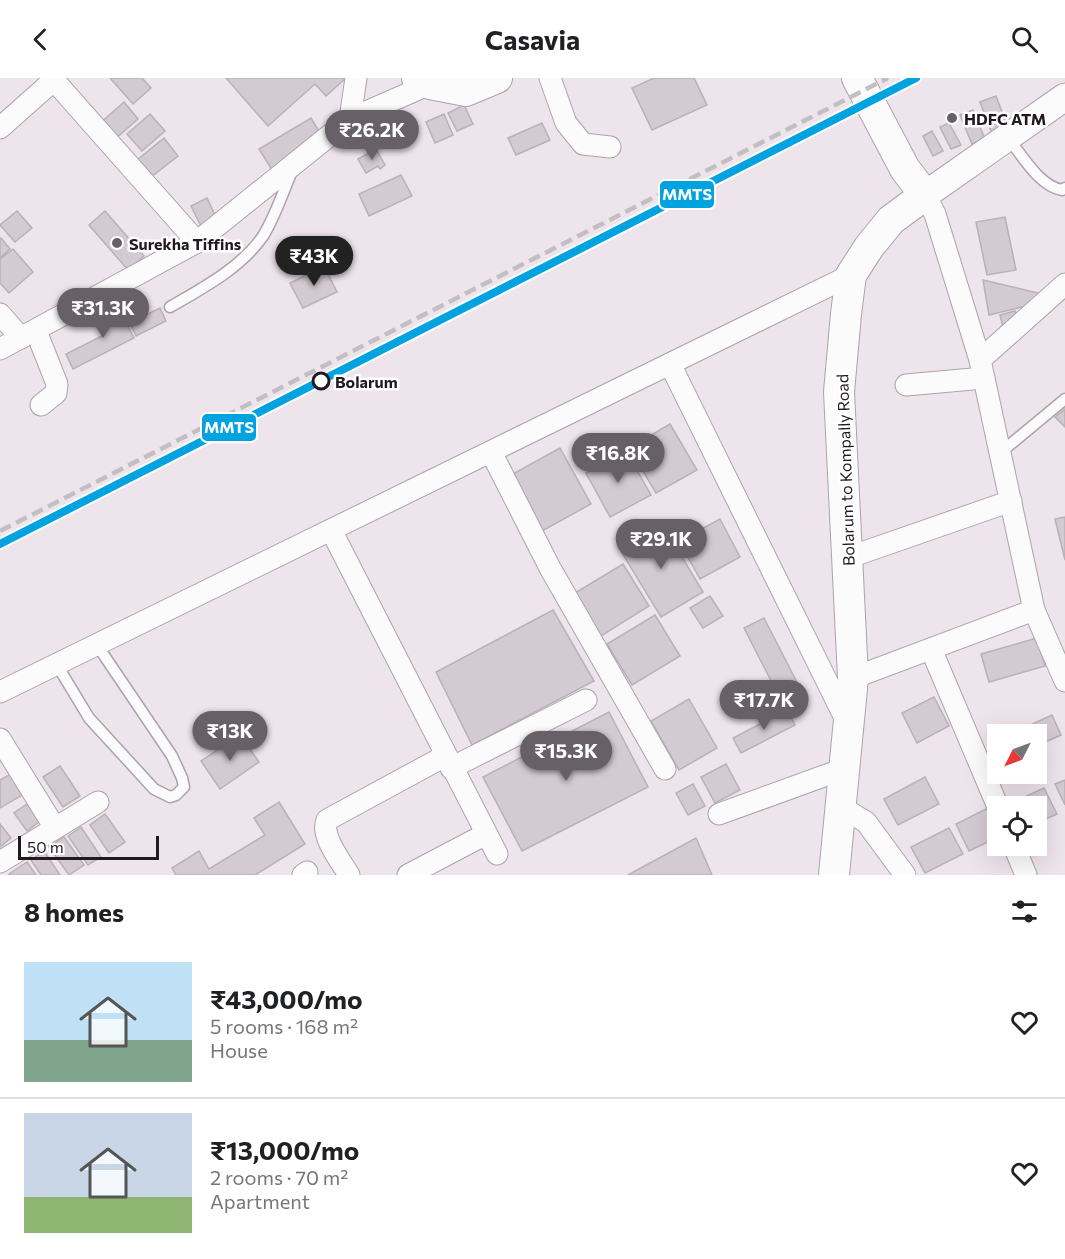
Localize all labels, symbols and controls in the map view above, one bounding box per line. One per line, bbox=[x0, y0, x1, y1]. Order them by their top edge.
icon: back bbox=[24, 23, 57, 56]
text: Casavia bbox=[485, 23, 580, 56]
icon: search bbox=[1008, 23, 1041, 56]
place label: HDFC ATM bbox=[964, 109, 1046, 128]
pin: ₹26.2K bbox=[323, 110, 421, 161]
marker: HDFC ATM bbox=[945, 111, 959, 125]
text: ₹26.2K bbox=[339, 117, 405, 141]
line badge: MMTS bbox=[659, 180, 715, 209]
text: MMTS bbox=[662, 184, 712, 203]
place label: Surekha Tiffins bbox=[129, 234, 241, 253]
marker: Surekha Tiffins bbox=[110, 236, 124, 250]
pin: ₹43K bbox=[278, 236, 350, 287]
text: ₹43K bbox=[289, 243, 339, 267]
pin: ₹31.3K bbox=[54, 288, 152, 339]
text: ₹31.3K bbox=[71, 295, 135, 319]
marker: Bolarum bbox=[312, 372, 330, 390]
place label: Bolarum bbox=[335, 372, 398, 391]
street label: Bolarum to Kompally Road bbox=[832, 374, 858, 566]
line badge: MMTS bbox=[201, 413, 257, 442]
text: MMTS bbox=[204, 417, 254, 436]
pin: ₹16.8K bbox=[569, 433, 667, 484]
text: ₹16.8K bbox=[586, 440, 650, 464]
pin: ₹29.1K bbox=[612, 519, 710, 570]
text: ₹29.1K bbox=[630, 526, 692, 550]
pin: ₹17.7K bbox=[715, 680, 813, 731]
text: ₹17.7K bbox=[734, 687, 794, 711]
pin: ₹13K bbox=[194, 711, 266, 762]
text: ₹13K bbox=[206, 718, 254, 742]
north arrow bbox=[987, 724, 1047, 784]
map controls bbox=[987, 724, 1047, 856]
pin: ₹15.3K bbox=[517, 731, 615, 782]
text: ₹15.3K bbox=[534, 738, 598, 762]
button: locate bbox=[987, 796, 1047, 856]
scale bar bbox=[18, 833, 159, 860]
text: 50 m bbox=[27, 837, 64, 856]
icon: filters bbox=[1008, 895, 1041, 928]
text: 8 homes bbox=[24, 896, 124, 927]
text: ₹43,000/mo bbox=[210, 983, 363, 1014]
icon: home bbox=[72, 986, 144, 1058]
icon: heart bbox=[1008, 1006, 1041, 1039]
text: 5 rooms · 168 m² bbox=[210, 1014, 358, 1038]
text: House bbox=[210, 1038, 268, 1062]
text: ₹13,000/mo bbox=[210, 1134, 359, 1165]
icon: home bbox=[72, 1137, 144, 1209]
icon: heart bbox=[1008, 1157, 1041, 1190]
text: 2 rooms · 70 m² bbox=[210, 1165, 348, 1189]
text: Apartment bbox=[210, 1189, 310, 1213]

